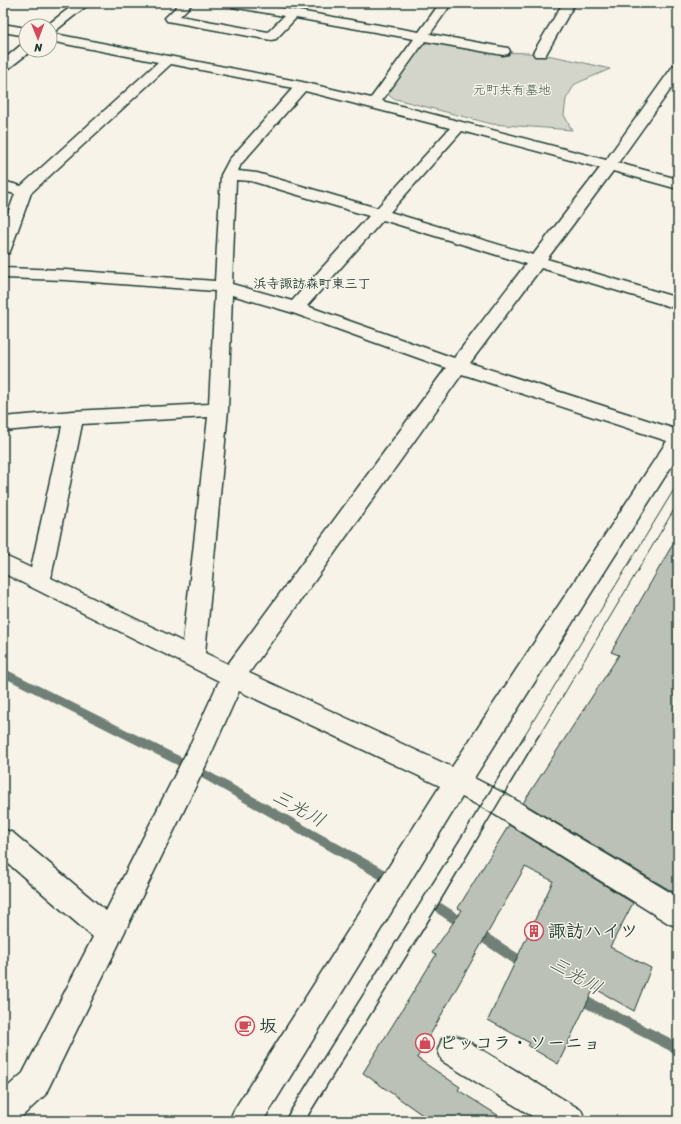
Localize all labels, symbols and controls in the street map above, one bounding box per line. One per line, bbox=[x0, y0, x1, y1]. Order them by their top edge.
north arrow bbox=[18, 18, 58, 58]
text: N bbox=[34, 38, 43, 57]
park label: 元町共有墓地 bbox=[473, 78, 551, 101]
district label: 浜寺諏訪森町東三丁 bbox=[253, 272, 371, 295]
water label: 三光川 bbox=[266, 780, 332, 836]
place label: 諏訪ハイツ bbox=[548, 915, 638, 947]
building icon: 諏訪ハイツ bbox=[523, 920, 545, 942]
water label: 三光川 bbox=[543, 946, 609, 1004]
place label: 坂 bbox=[259, 1010, 277, 1042]
cafe icon: 坂 bbox=[234, 1015, 256, 1037]
place label: ピッコラ・ソーニョ bbox=[439, 1027, 601, 1059]
shop icon: ピッコラ・ソーニョ bbox=[414, 1032, 436, 1054]

